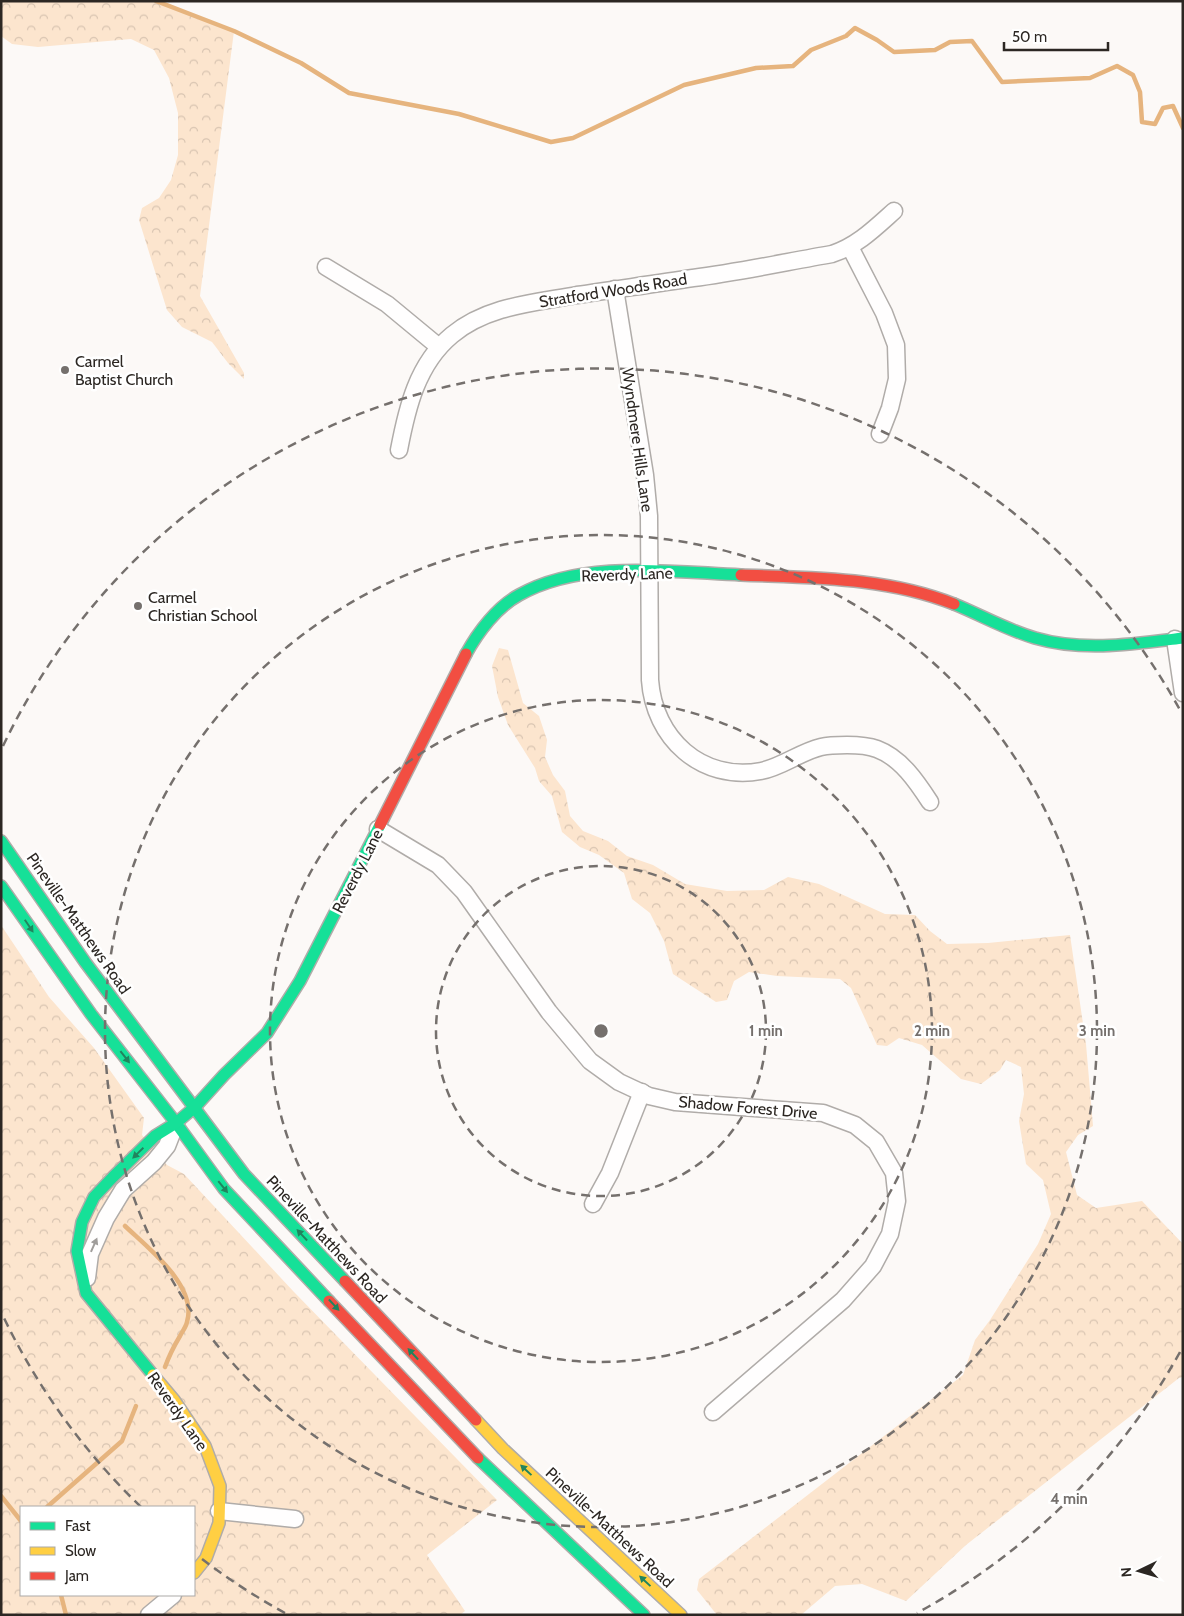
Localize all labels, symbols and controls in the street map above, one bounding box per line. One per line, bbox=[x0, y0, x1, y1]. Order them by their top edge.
scale bar bbox=[1004, 20, 1108, 52]
text: 50 m bbox=[1012, 28, 1047, 46]
street label: Stratford Woods Road bbox=[538, 269, 688, 312]
place label: Carmel Baptist Church bbox=[75, 352, 173, 389]
marker: Carmel Baptist Church bbox=[59, 364, 71, 376]
street label: Wyndmere Hills Lane bbox=[618, 367, 657, 513]
street label: Reverdy Lane bbox=[581, 563, 673, 586]
place label: Carmel Christian School bbox=[148, 588, 257, 625]
marker: Carmel Christian School bbox=[132, 600, 144, 612]
street label: Reverdy Lane bbox=[328, 826, 387, 916]
street label: Pineville-Matthews Road bbox=[23, 849, 135, 997]
one-way arrow bbox=[24, 920, 34, 933]
centre of rings bbox=[592, 1022, 610, 1040]
text: 1 min bbox=[749, 1022, 783, 1040]
text: 2 min bbox=[914, 1022, 950, 1040]
text: 3 min bbox=[1079, 1022, 1115, 1040]
one-way arrow bbox=[119, 1050, 130, 1063]
street label: Shadow Forest Drive bbox=[678, 1092, 818, 1123]
one-way arrow bbox=[132, 1147, 144, 1159]
street label: Pineville-Matthews Road bbox=[262, 1171, 391, 1307]
one-way arrow bbox=[218, 1180, 228, 1194]
one-way arrow bbox=[296, 1230, 308, 1242]
one-way arrow bbox=[90, 1238, 98, 1252]
one-way arrow bbox=[328, 1299, 340, 1311]
one-way arrow bbox=[407, 1348, 419, 1360]
street label: Reverdy Lane bbox=[144, 1368, 212, 1454]
street label: Pineville-Matthews Road bbox=[542, 1463, 678, 1592]
one-way arrow bbox=[521, 1464, 533, 1476]
text: 4 min bbox=[1050, 1490, 1088, 1508]
legend bbox=[20, 1506, 195, 1596]
text: Fast bbox=[65, 1517, 90, 1535]
text: Slow bbox=[65, 1542, 96, 1560]
north arrow bbox=[1114, 1546, 1164, 1596]
text: N bbox=[1117, 1566, 1135, 1578]
text: Jam bbox=[64, 1567, 89, 1585]
one-way arrow bbox=[639, 1575, 651, 1587]

